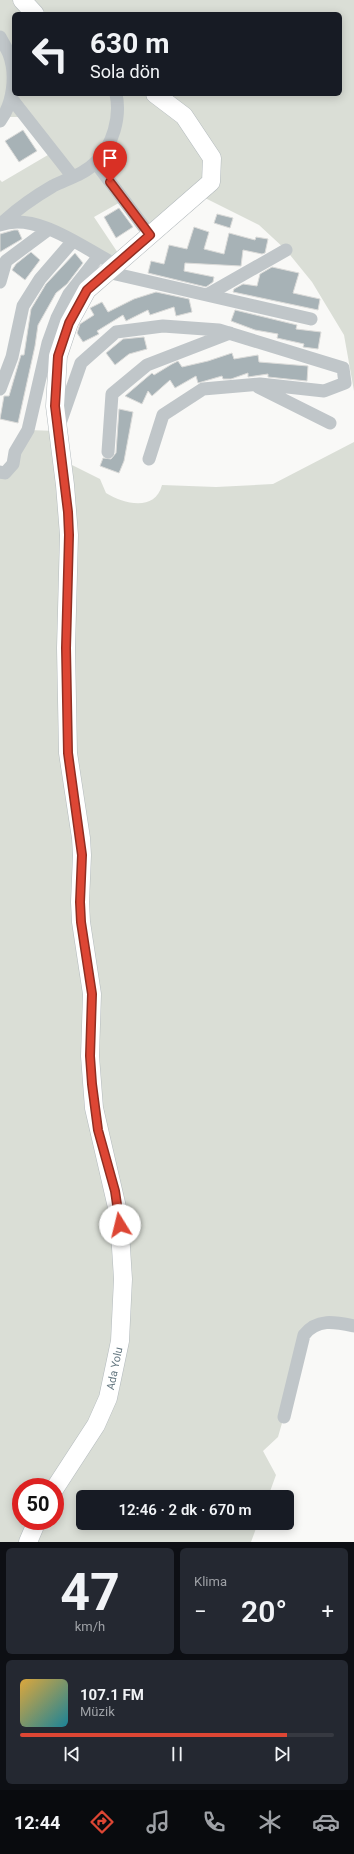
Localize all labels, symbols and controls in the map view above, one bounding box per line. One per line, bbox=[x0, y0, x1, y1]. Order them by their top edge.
text: 630 m bbox=[90, 27, 169, 60]
icon: left bbox=[24, 28, 76, 80]
text: Sola dön bbox=[90, 61, 160, 82]
pin bbox=[93, 141, 127, 182]
icon: arrive bbox=[99, 147, 121, 169]
position arrow bbox=[99, 1204, 141, 1246]
street label: Ada Yolu bbox=[104, 1346, 126, 1391]
speed limit sign: 50 bbox=[12, 1478, 64, 1530]
text: 12:46 · 2 dk · 670 m bbox=[118, 1501, 252, 1519]
text: 47 bbox=[60, 1562, 120, 1623]
text: Klima bbox=[194, 1574, 227, 1589]
text: 20° bbox=[241, 1594, 287, 1629]
text: − bbox=[194, 1599, 207, 1624]
text: + bbox=[322, 1599, 334, 1624]
text: km/h bbox=[75, 1619, 105, 1634]
text: 107.1 FM bbox=[80, 1686, 144, 1704]
text: Müzik bbox=[80, 1704, 115, 1719]
icon: previous bbox=[61, 1743, 83, 1765]
icon: pause bbox=[166, 1743, 188, 1765]
icon: next bbox=[271, 1743, 293, 1765]
icon: directions bbox=[88, 1808, 116, 1836]
icon: music bbox=[144, 1808, 172, 1836]
icon: phone bbox=[200, 1808, 228, 1836]
icon: climate bbox=[256, 1808, 284, 1836]
icon: car bbox=[312, 1808, 340, 1836]
text: 12:44 bbox=[14, 1812, 60, 1833]

